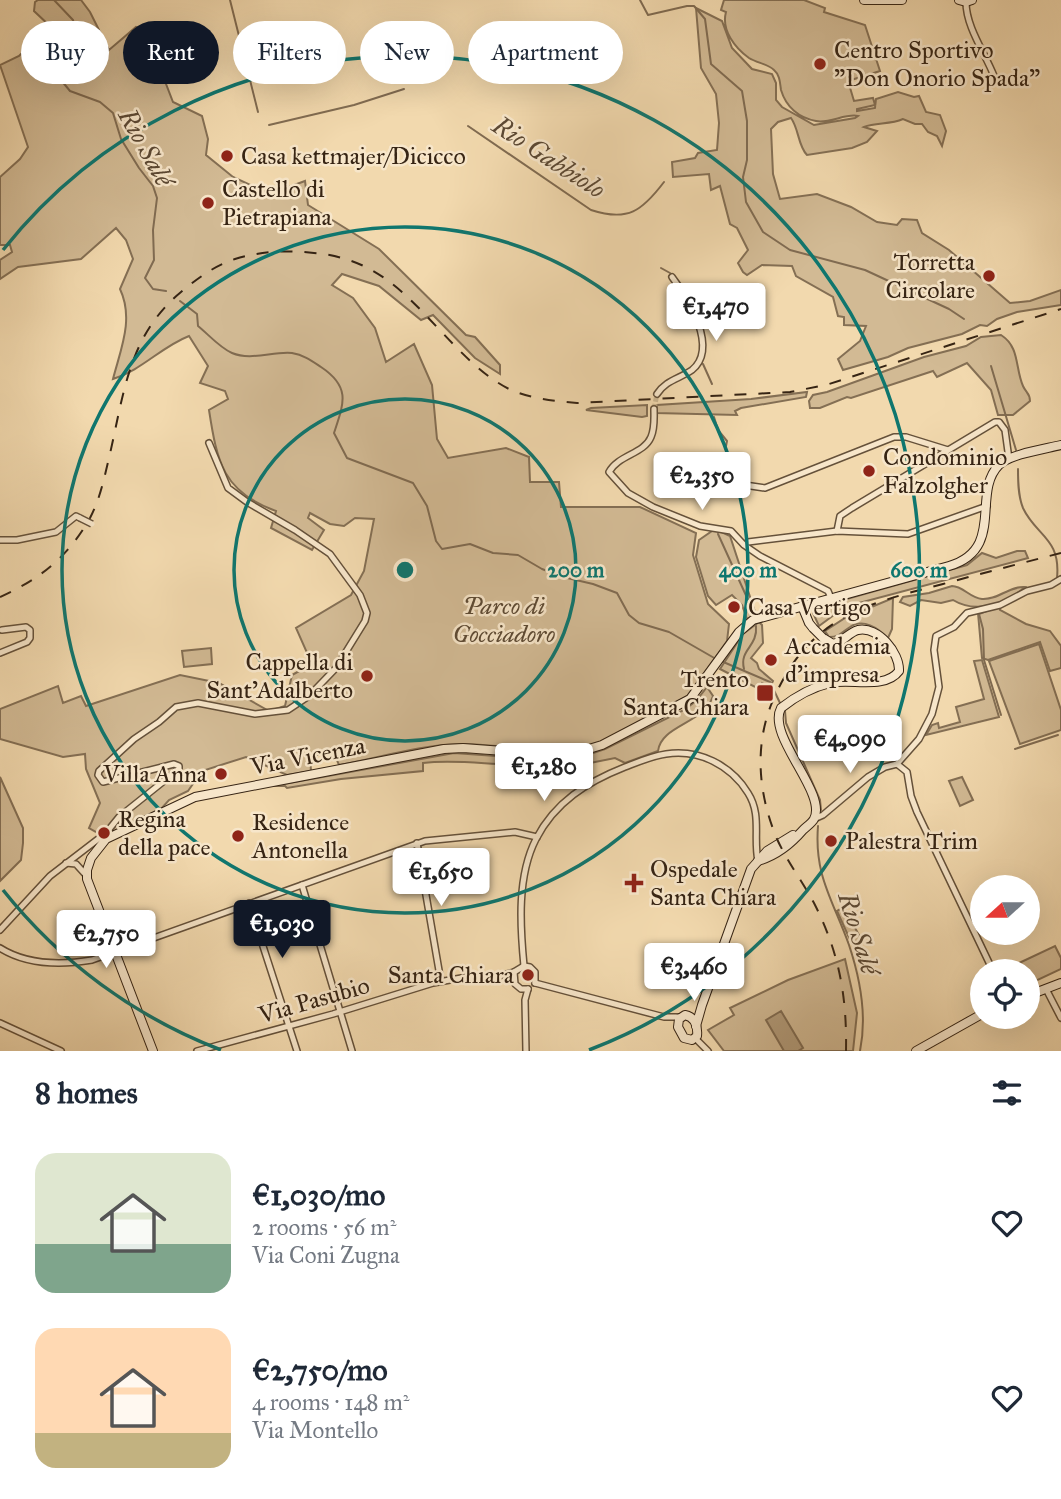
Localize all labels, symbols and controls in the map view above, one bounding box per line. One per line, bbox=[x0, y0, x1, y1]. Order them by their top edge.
chip: Buy bbox=[21, 21, 109, 84]
chip: Rent bbox=[123, 21, 219, 84]
chip: Filters bbox=[233, 21, 346, 84]
chip: New bbox=[360, 21, 454, 84]
chip: Apartment bbox=[468, 21, 623, 84]
place label: Centro Sportivo "Don Onorio Spada" bbox=[834, 35, 1040, 93]
marker: Centro Sportivo "Don Onorio Spada" bbox=[812, 56, 828, 72]
water label: Rio Salé bbox=[111, 102, 182, 195]
water label: Rio Gabbiolo bbox=[486, 108, 611, 205]
place label: Casa kettmajer/Dicicco bbox=[241, 141, 466, 171]
marker: Casa kettmajer/Dicicco bbox=[219, 148, 235, 164]
place label: Castello di Pietrapiana bbox=[222, 174, 333, 232]
marker: Castello di Pietrapiana bbox=[200, 195, 216, 211]
place label: Torretta Circolare bbox=[885, 247, 976, 305]
marker: Torretta Circolare bbox=[981, 268, 997, 284]
pin: €1,470 bbox=[659, 284, 773, 343]
text: €1,470 bbox=[683, 292, 749, 320]
place label: Condominio Falzolgher bbox=[883, 442, 1007, 500]
pin: €2,350 bbox=[645, 452, 759, 512]
text: €2,350 bbox=[670, 461, 735, 489]
marker: Condominio Falzolgher bbox=[861, 463, 877, 479]
text: 200 m bbox=[548, 557, 605, 583]
text: 400 m bbox=[719, 557, 778, 583]
text: 600 m bbox=[890, 557, 948, 583]
centre of rings bbox=[393, 558, 417, 582]
park label: Parco di Gocciadoro bbox=[453, 591, 555, 649]
place label: Casa Vertigo bbox=[748, 592, 871, 622]
marker: Casa Vertigo bbox=[726, 599, 742, 615]
place label: Accademia d'impresa bbox=[784, 631, 891, 689]
place label: Cappella di Sant'Adalberto bbox=[207, 647, 353, 705]
marker: Accademia d'impresa bbox=[763, 652, 779, 668]
place label: Trento Santa Chiara bbox=[623, 664, 750, 722]
marker: Cappella di Sant'Adalberto bbox=[359, 668, 375, 684]
marker: Trento Santa Chiara bbox=[755, 683, 775, 703]
pin: €4,090 bbox=[793, 716, 907, 775]
text: €4,090 bbox=[814, 724, 886, 752]
street label: Via Vicenza bbox=[247, 730, 369, 782]
pin: €1,280 bbox=[487, 744, 601, 803]
text: €1,280 bbox=[511, 752, 577, 780]
place label: Villa Anna bbox=[102, 759, 208, 789]
marker: Villa Anna bbox=[213, 766, 229, 782]
place label: Regina della pace bbox=[118, 804, 211, 862]
place label: Residence Antonella bbox=[251, 807, 349, 865]
marker: Regina della pace bbox=[96, 825, 112, 841]
place label: Palestra Trim bbox=[845, 826, 978, 856]
marker: Residence Antonella bbox=[230, 828, 246, 844]
marker: Palestra Trim bbox=[823, 833, 839, 849]
pin: €1,650 bbox=[384, 848, 498, 908]
place label: Ospedale Santa Chiara bbox=[650, 854, 777, 912]
text: €1,650 bbox=[409, 857, 473, 885]
marker: Ospedale Santa Chiara bbox=[624, 873, 644, 893]
north arrow bbox=[970, 875, 1040, 945]
map controls bbox=[970, 875, 1040, 1029]
water label: Rio Salé bbox=[831, 887, 888, 982]
pin: €1,030 bbox=[225, 900, 339, 960]
text: €1,030 bbox=[250, 909, 314, 937]
pin: €2,750 bbox=[49, 911, 163, 970]
text: €2,750 bbox=[73, 919, 139, 947]
pin: €3,460 bbox=[637, 944, 751, 1003]
text: €3,460 bbox=[660, 952, 728, 980]
button: locate bbox=[970, 959, 1040, 1029]
place label: Santa Chiara bbox=[388, 960, 515, 990]
marker: Santa Chiara bbox=[520, 967, 536, 983]
street label: Via Pasubio bbox=[254, 970, 373, 1030]
icon: filters bbox=[988, 1074, 1026, 1112]
text: 8 homes bbox=[35, 1075, 138, 1111]
text: €1,030/mo bbox=[252, 1177, 385, 1213]
icon: home bbox=[91, 1181, 175, 1265]
icon: heart bbox=[988, 1204, 1026, 1242]
text: 2 rooms · 56 m² bbox=[252, 1213, 396, 1241]
text: Via Coni Zugna bbox=[252, 1241, 400, 1269]
text: €2,750/mo bbox=[252, 1352, 388, 1388]
icon: home bbox=[91, 1356, 175, 1440]
icon: heart bbox=[988, 1379, 1026, 1417]
text: 4 rooms · 148 m² bbox=[252, 1388, 409, 1416]
text: Via Montello bbox=[252, 1416, 378, 1444]

